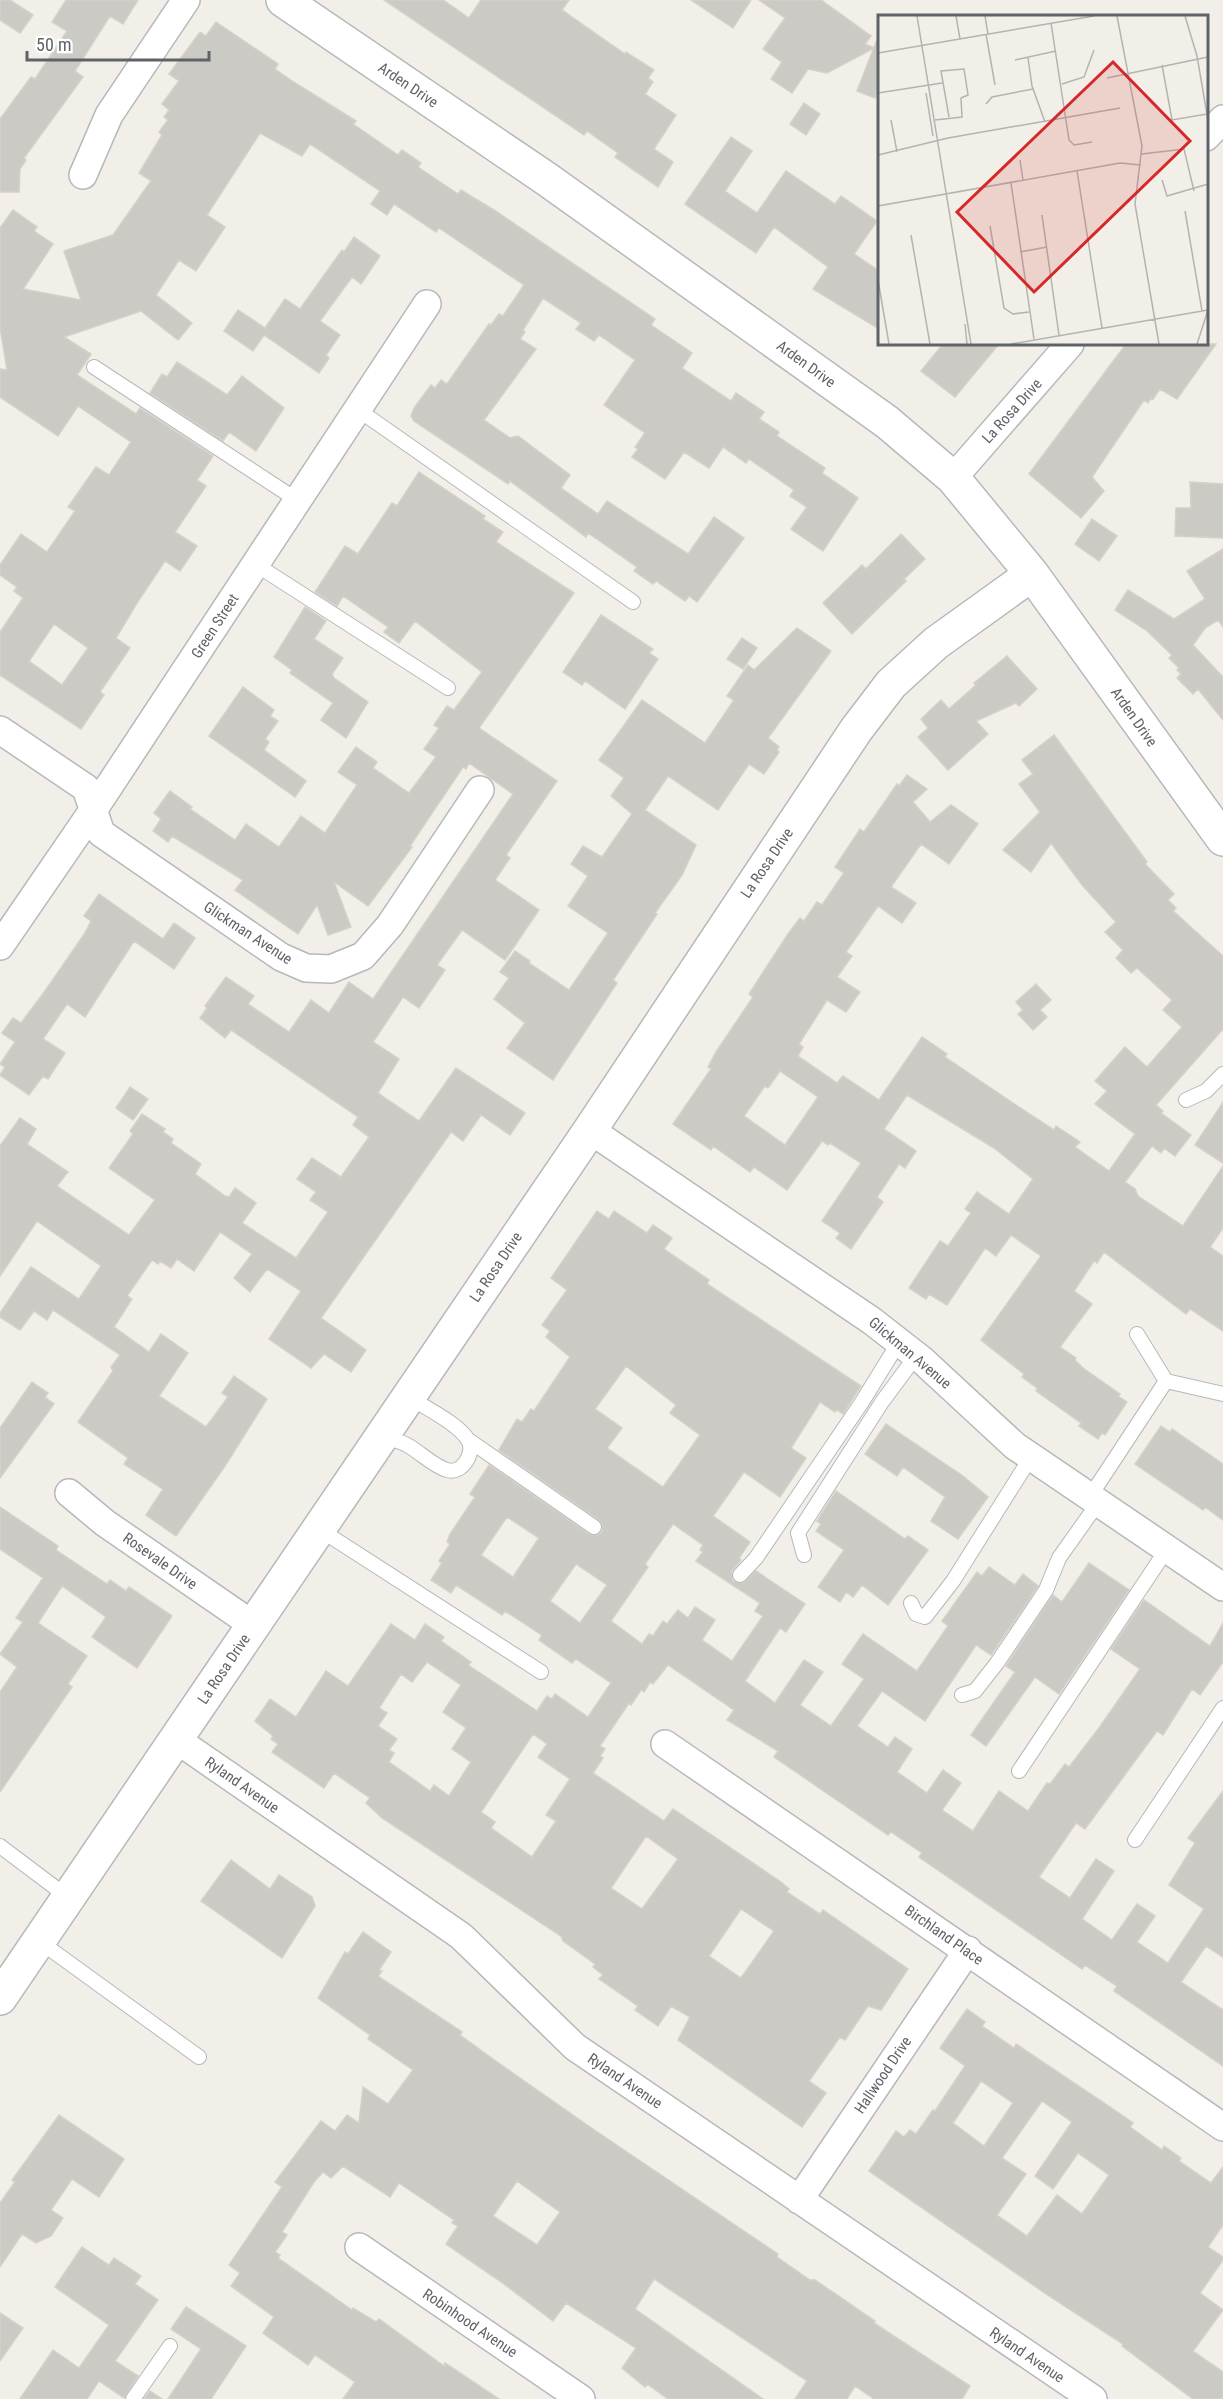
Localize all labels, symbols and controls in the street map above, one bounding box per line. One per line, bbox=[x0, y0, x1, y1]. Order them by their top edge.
inset map bbox=[878, 15, 1208, 345]
scale bar bbox=[27, 24, 208, 62]
text: 50 m bbox=[36, 34, 71, 55]
street label: Arden Drive bbox=[375, 58, 441, 112]
street label: Arden Drive bbox=[773, 337, 839, 391]
street label: La Rosa Drive bbox=[978, 375, 1046, 447]
street label: Green Street bbox=[188, 590, 242, 662]
street label: Arden Drive bbox=[1107, 684, 1161, 750]
street label: La Rosa Drive bbox=[737, 825, 797, 901]
street label: Glickman Avenue bbox=[200, 898, 296, 968]
street label: La Rosa Drive bbox=[466, 1229, 526, 1305]
street label: Glickman Avenue bbox=[865, 1313, 955, 1393]
street label: Rosevale Drive bbox=[119, 1529, 201, 1593]
street label: La Rosa Drive bbox=[194, 1631, 254, 1707]
street label: Ryland Avenue bbox=[202, 1753, 282, 1817]
street label: Birchland Place bbox=[901, 1901, 987, 1969]
street label: Hallwood Drive bbox=[851, 2033, 915, 2117]
street label: Ryland Avenue bbox=[584, 2049, 666, 2113]
street label: Robinhood Avenue bbox=[419, 2285, 521, 2361]
street label: Ryland Avenue bbox=[986, 2323, 1068, 2387]

